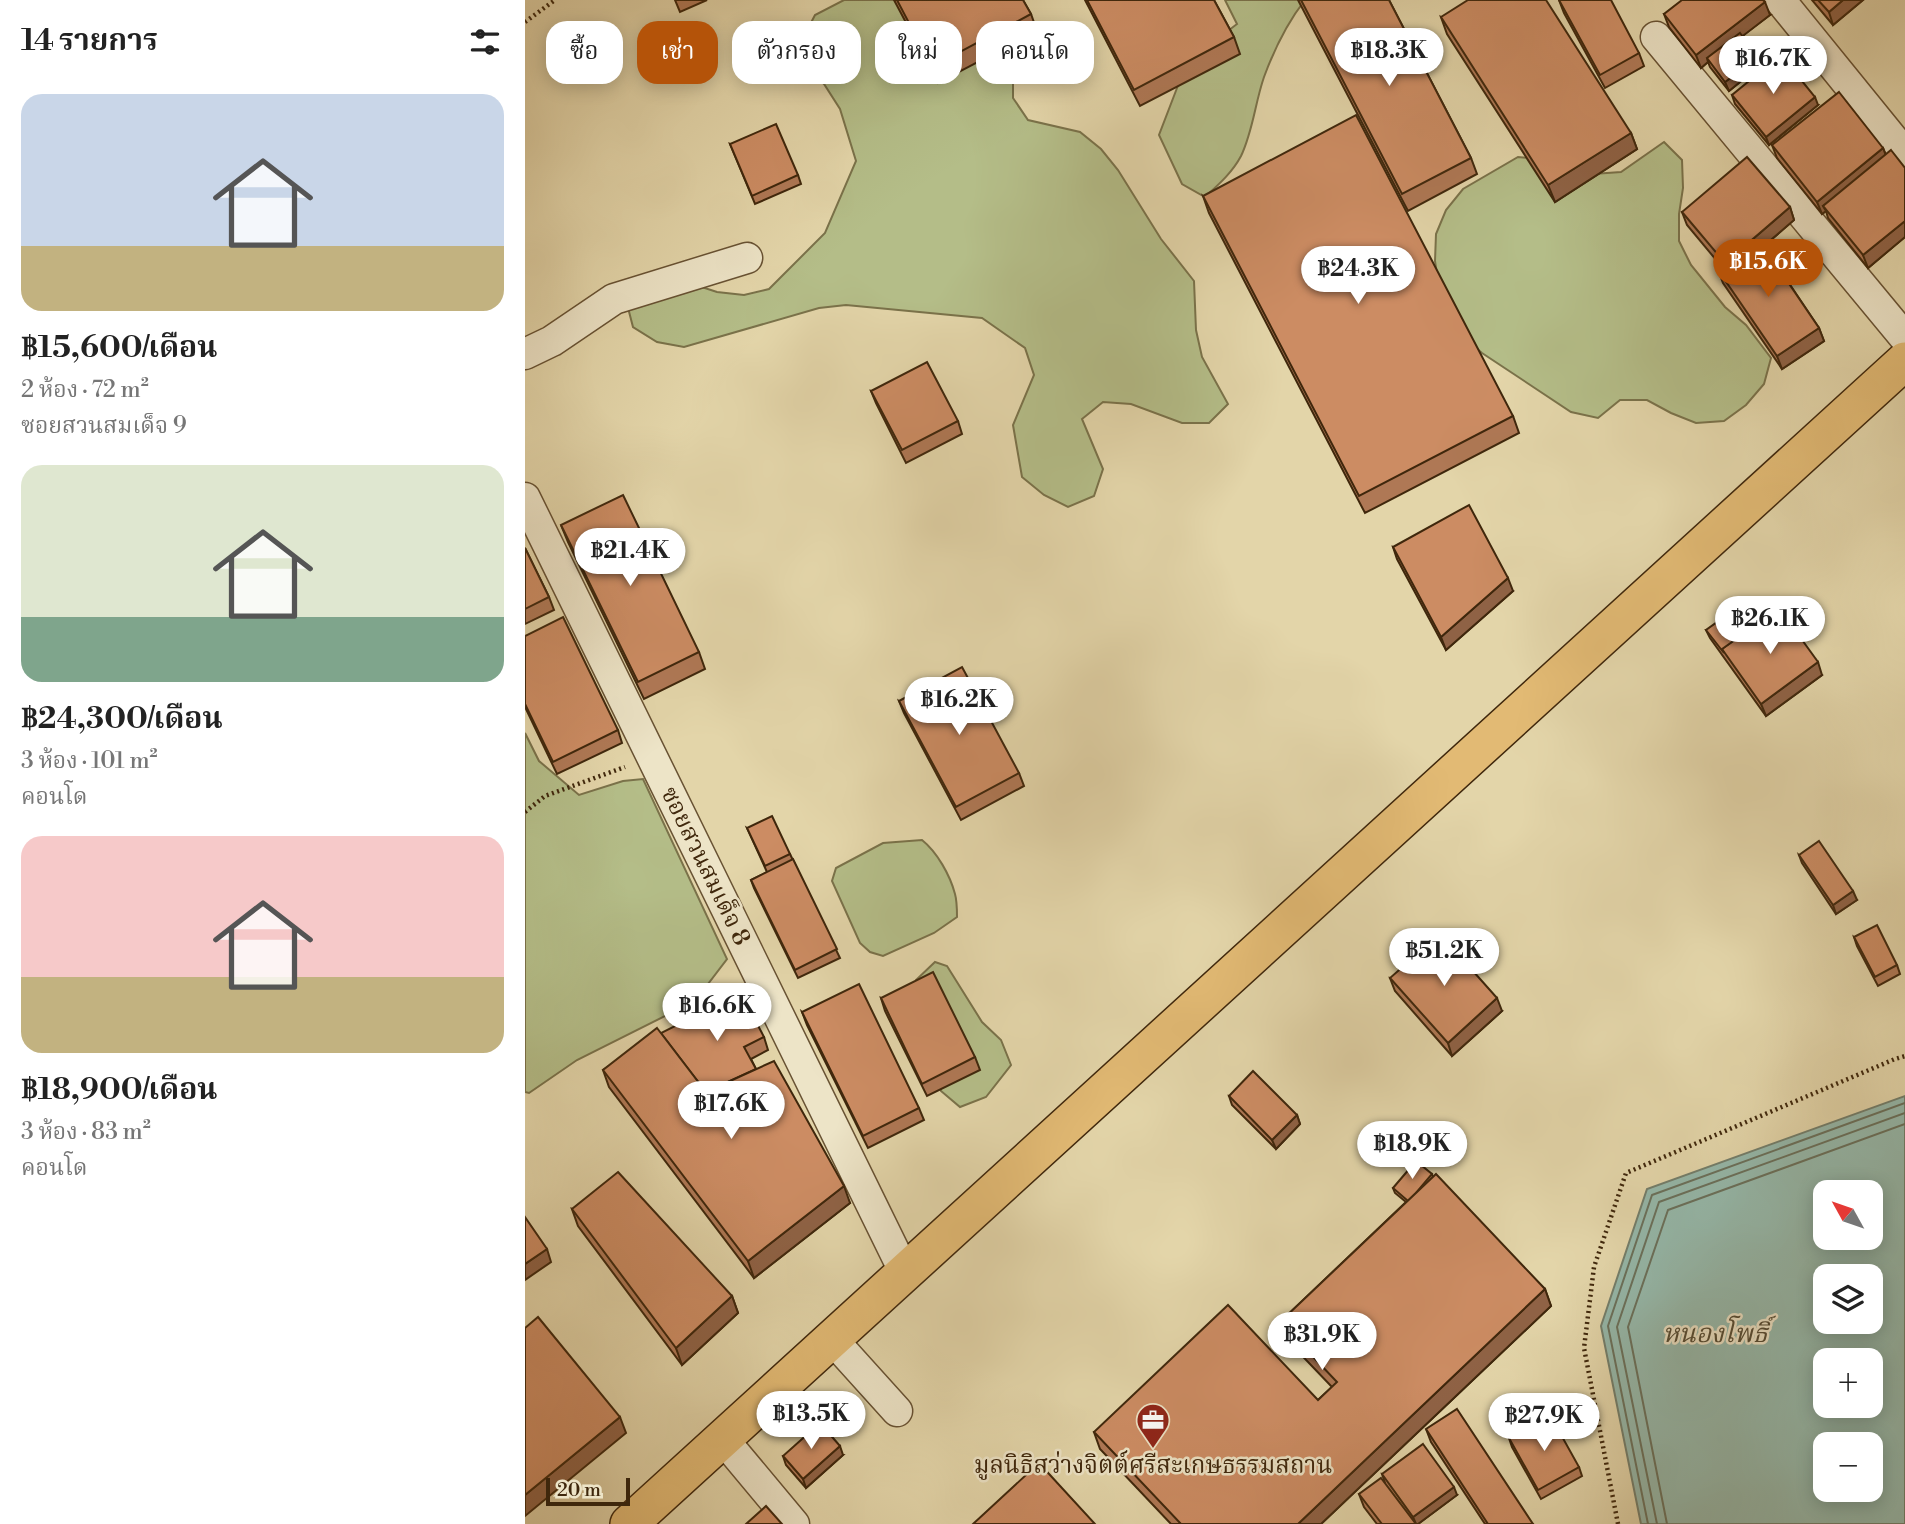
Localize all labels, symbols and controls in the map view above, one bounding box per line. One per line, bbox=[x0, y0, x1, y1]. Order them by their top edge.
chip: ซื้อ bbox=[546, 21, 623, 84]
chip: เช่า bbox=[637, 21, 718, 84]
chip: ตัวกรอง bbox=[732, 21, 861, 84]
chip: ใหม่ bbox=[875, 21, 962, 84]
chip: คอนโด bbox=[976, 21, 1094, 84]
text: 14 รายการ bbox=[21, 22, 158, 60]
icon: filters bbox=[466, 23, 504, 61]
pin: ฿18.3K bbox=[1332, 28, 1446, 88]
pin: ฿16.7K bbox=[1716, 36, 1830, 96]
text: ฿18.3K bbox=[1351, 37, 1427, 65]
text: ฿16.7K bbox=[1735, 45, 1811, 73]
icon: home bbox=[200, 140, 326, 266]
pin: ฿15.6K bbox=[1711, 240, 1825, 299]
pin: ฿24.3K bbox=[1301, 246, 1415, 306]
text: ฿15.6K bbox=[1729, 248, 1807, 276]
text: ฿24.3K bbox=[1317, 255, 1399, 283]
text: ฿15,600/เดือน bbox=[21, 329, 217, 367]
text: 2 ห้อง · 72 m² bbox=[21, 376, 149, 404]
text: ซอยสวนสมเด็จ 9 bbox=[21, 412, 187, 440]
icon: home bbox=[200, 511, 326, 637]
pin: ฿21.4K bbox=[573, 528, 687, 588]
text: ฿21.4K bbox=[590, 537, 670, 565]
pin: ฿26.1K bbox=[1713, 596, 1827, 656]
text: ฿26.1K bbox=[1731, 605, 1809, 633]
pin: ฿16.2K bbox=[902, 678, 1016, 737]
text: ฿16.2K bbox=[921, 686, 997, 714]
text: ฿24,300/เดือน bbox=[21, 700, 223, 738]
text: 3 ห้อง · 101 m² bbox=[21, 747, 158, 775]
street label: ซอยสวนสมเด็จ 8 bbox=[654, 782, 757, 951]
text: คอนโด bbox=[21, 783, 88, 811]
icon: home bbox=[200, 882, 326, 1008]
pin: ฿51.2K bbox=[1387, 928, 1501, 988]
text: ฿51.2K bbox=[1405, 937, 1483, 965]
pin: ฿16.6K bbox=[660, 984, 774, 1043]
text: ฿16.6K bbox=[678, 992, 756, 1020]
text: ฿18,900/เดือน bbox=[21, 1071, 217, 1109]
pin: ฿17.6K bbox=[674, 1082, 788, 1141]
text: ฿17.6K bbox=[694, 1090, 768, 1118]
text: 3 ห้อง · 83 m² bbox=[21, 1118, 151, 1146]
pin: ฿18.9K bbox=[1355, 1122, 1469, 1181]
text: ฿18.9K bbox=[1373, 1130, 1451, 1158]
text: คอนโด bbox=[21, 1154, 88, 1182]
north arrow bbox=[1813, 1180, 1883, 1250]
map controls bbox=[1813, 1180, 1883, 1502]
button: layers bbox=[1813, 1264, 1883, 1334]
pin: ฿31.9K bbox=[1265, 1312, 1379, 1372]
water label: หนองโพธิ์ bbox=[1662, 1315, 1777, 1350]
text: ฿31.9K bbox=[1284, 1321, 1360, 1349]
button: + bbox=[1813, 1348, 1883, 1418]
pin: ฿13.5K bbox=[754, 1392, 868, 1451]
pin: ฿27.9K bbox=[1487, 1394, 1601, 1453]
text: ฿13.5K bbox=[773, 1400, 849, 1428]
office icon: มูลนิธิสว่างจิตต์ศรีสะเกษธรรมสถาน bbox=[1134, 1401, 1172, 1450]
text: ฿27.9K bbox=[1505, 1402, 1583, 1430]
button: − bbox=[1813, 1432, 1883, 1502]
place label: มูลนิธิสว่างจิตต์ศรีสะเกษธรรมสถาน bbox=[974, 1449, 1332, 1481]
scale bar bbox=[546, 1475, 630, 1507]
text: 20 m bbox=[557, 1478, 601, 1502]

